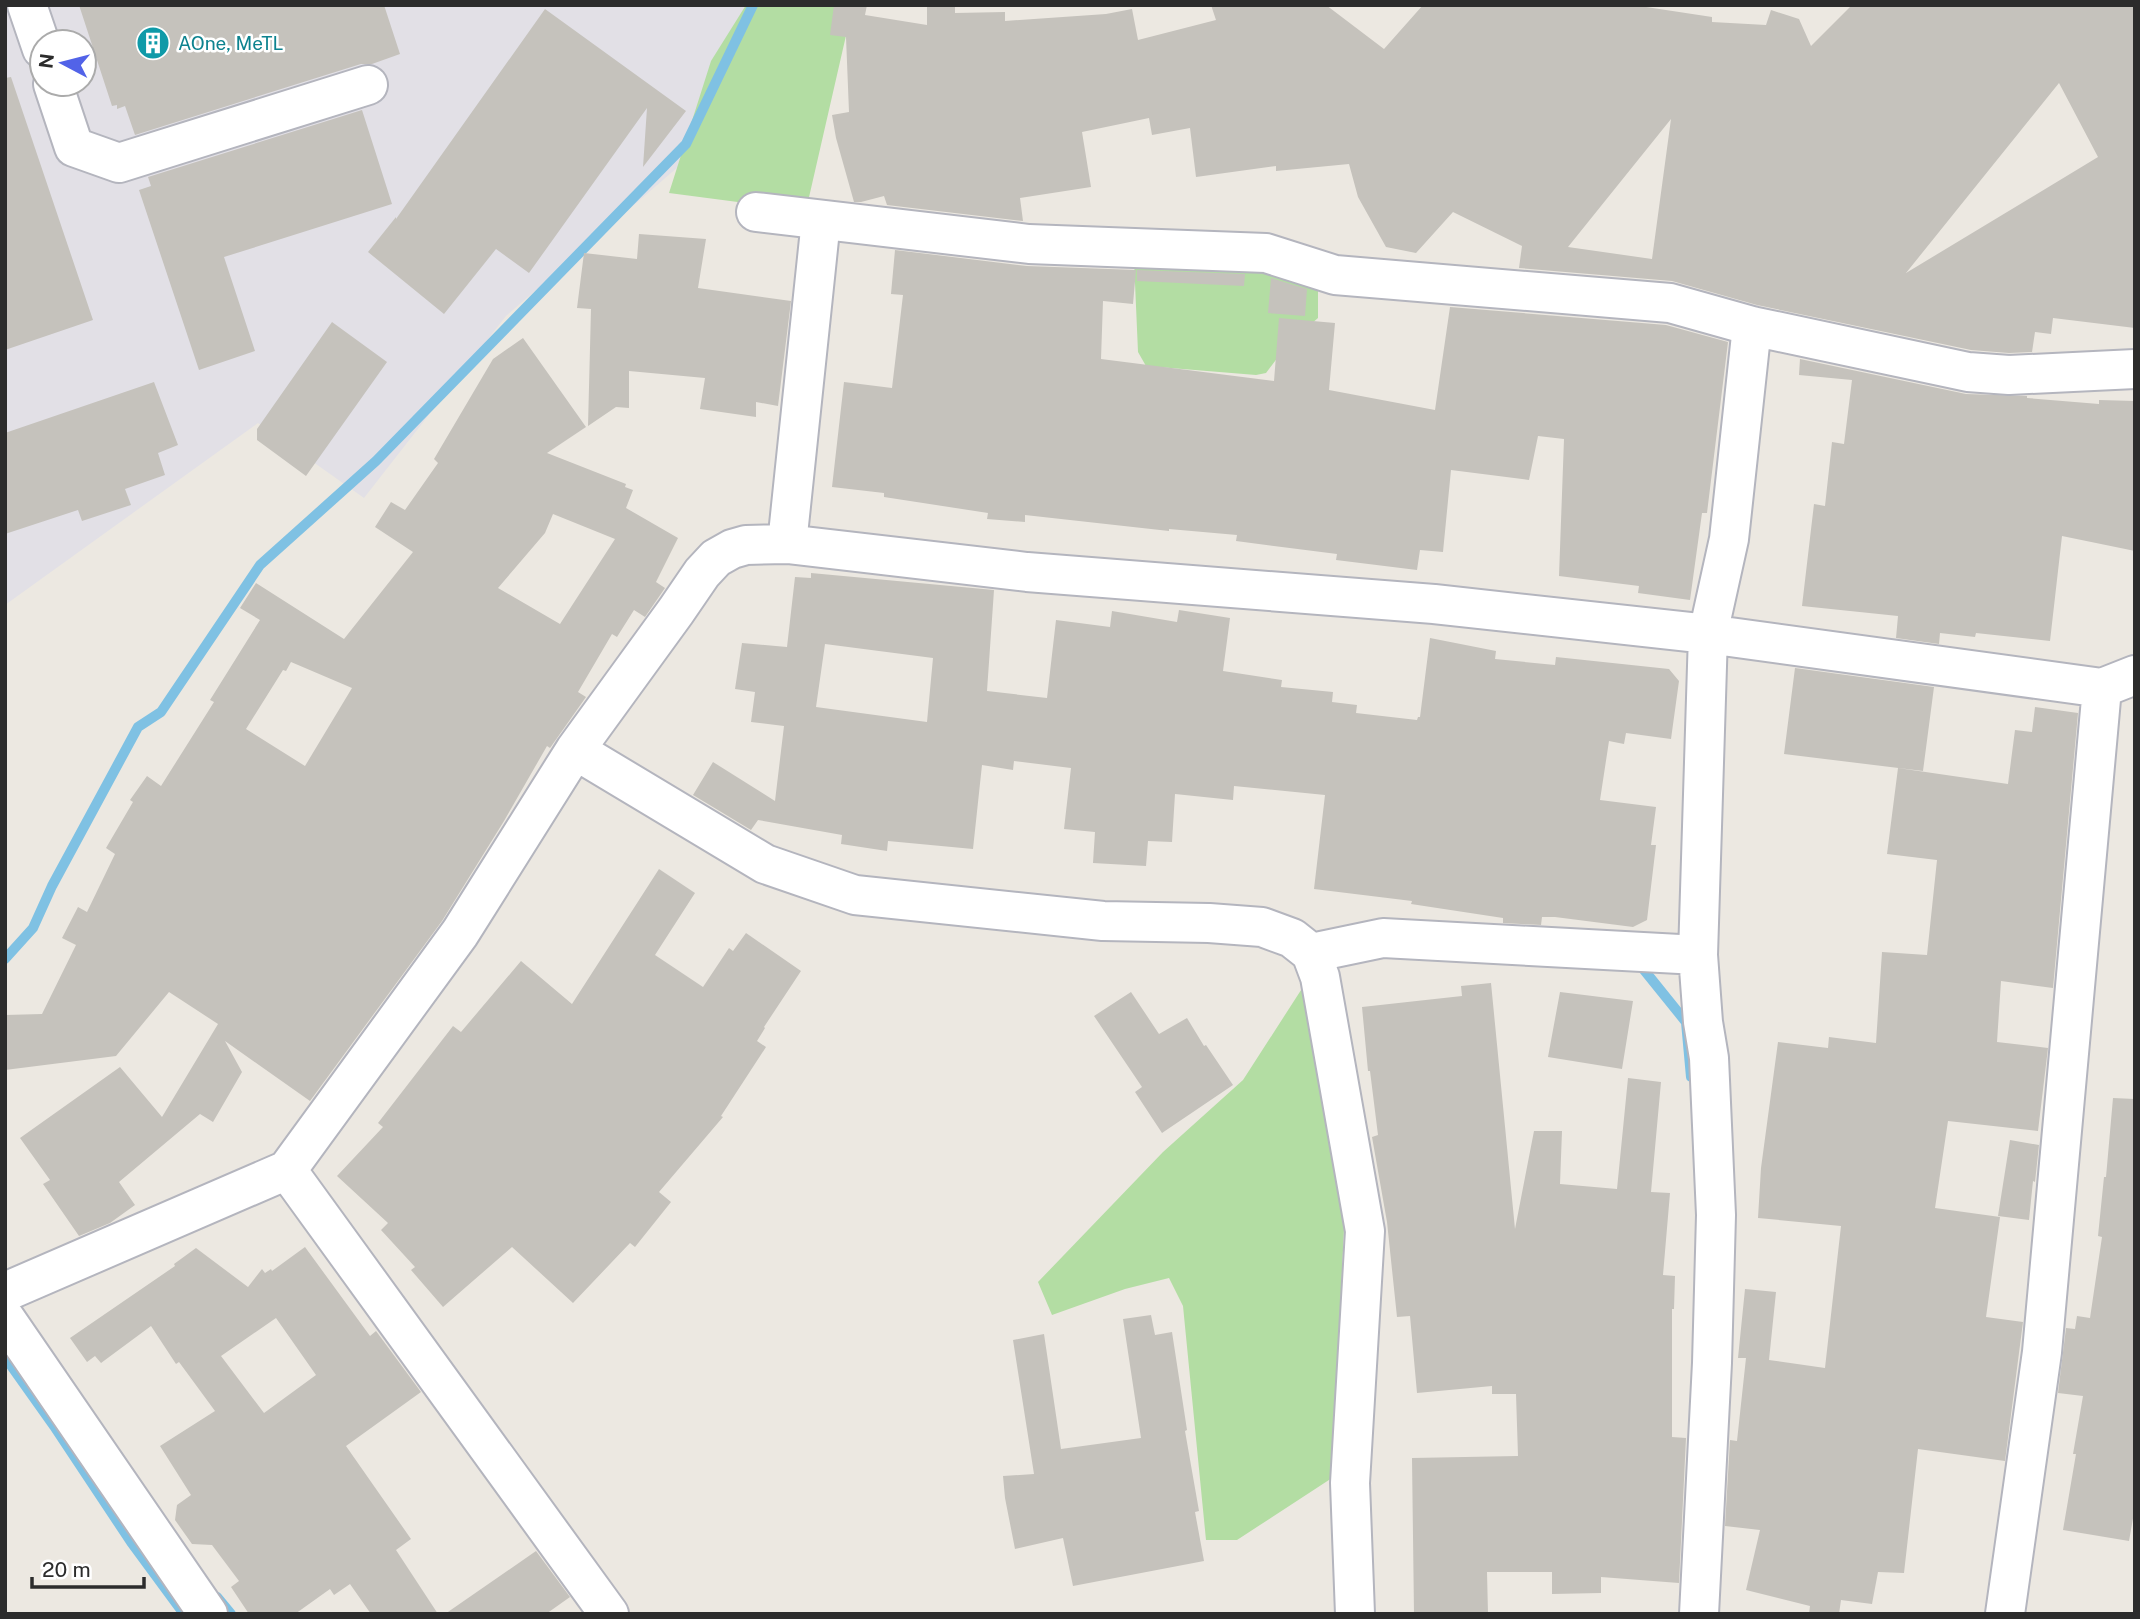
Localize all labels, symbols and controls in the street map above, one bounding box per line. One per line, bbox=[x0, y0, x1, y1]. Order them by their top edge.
building icon: AOne, MeTL bbox=[134, 24, 172, 62]
north arrow bbox=[28, 28, 98, 98]
place label: AOne, MeTL bbox=[178, 32, 283, 54]
text: N bbox=[34, 52, 58, 70]
scale bar bbox=[32, 1546, 144, 1590]
text: 20 m bbox=[42, 1557, 91, 1582]

